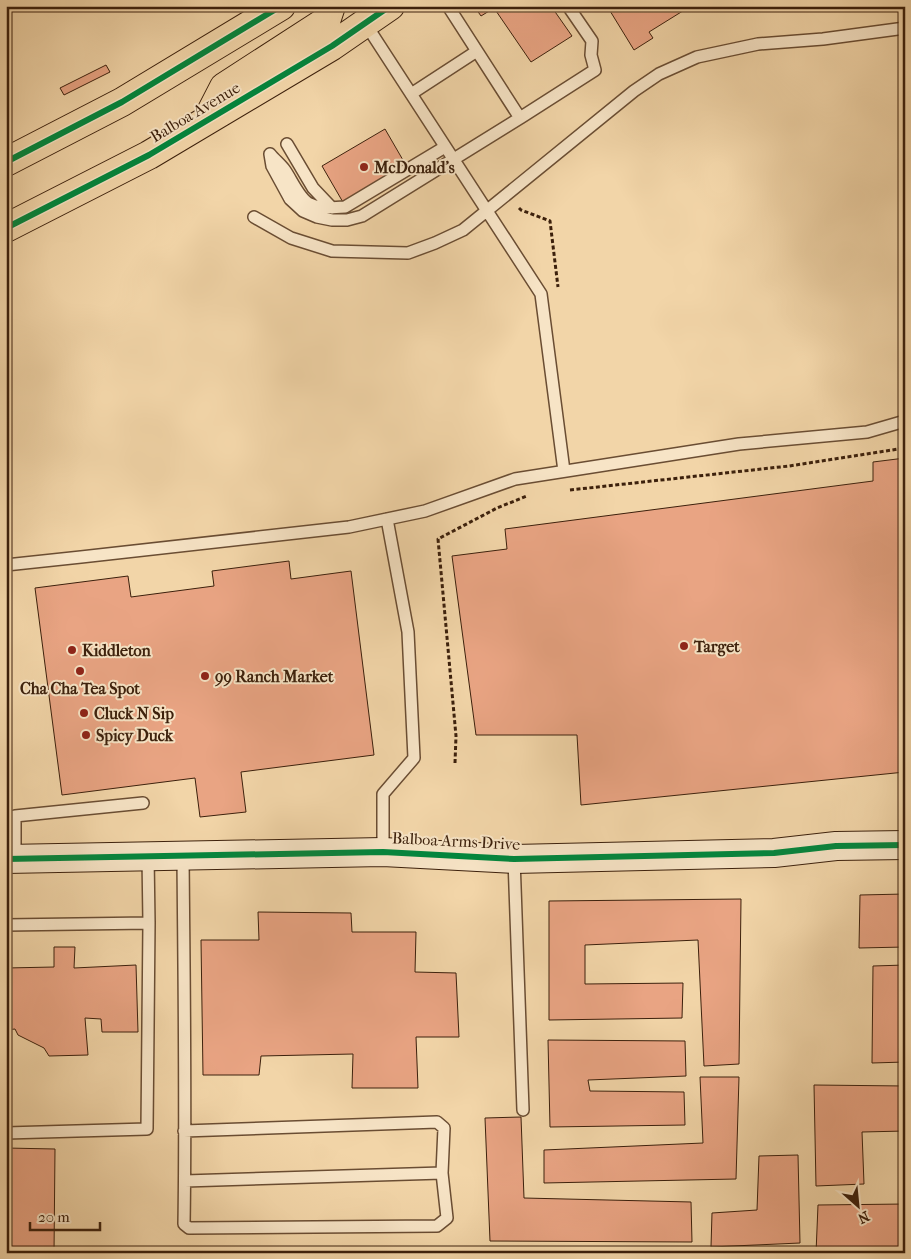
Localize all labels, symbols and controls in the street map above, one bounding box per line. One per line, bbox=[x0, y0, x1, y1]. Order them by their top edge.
street label: Balboa Avenue bbox=[147, 78, 243, 146]
place label: McDonald's bbox=[373, 158, 455, 177]
marker: McDonald's bbox=[358, 161, 370, 173]
place label: Target bbox=[693, 637, 740, 657]
marker: Target bbox=[678, 640, 690, 652]
place label: Kiddleton bbox=[82, 641, 152, 660]
marker: Kiddleton bbox=[66, 644, 78, 656]
marker: Cha Cha Tea Spot bbox=[74, 665, 86, 677]
place label: 99 Ranch Market bbox=[214, 667, 334, 687]
marker: 99 Ranch Market bbox=[199, 670, 211, 682]
place label: Cha Cha Tea Spot bbox=[20, 679, 140, 699]
place label: Cluck N Sip bbox=[94, 704, 174, 724]
marker: Cluck N Sip bbox=[78, 707, 90, 719]
place label: Spicy Duck bbox=[96, 726, 174, 746]
marker: Spicy Duck bbox=[80, 729, 92, 741]
street label: Balboa Arms Drive bbox=[391, 828, 521, 854]
north arrow bbox=[834, 1182, 884, 1232]
scale bar bbox=[30, 1199, 100, 1231]
text: N bbox=[855, 1207, 872, 1227]
text: 20 m bbox=[38, 1208, 70, 1226]

